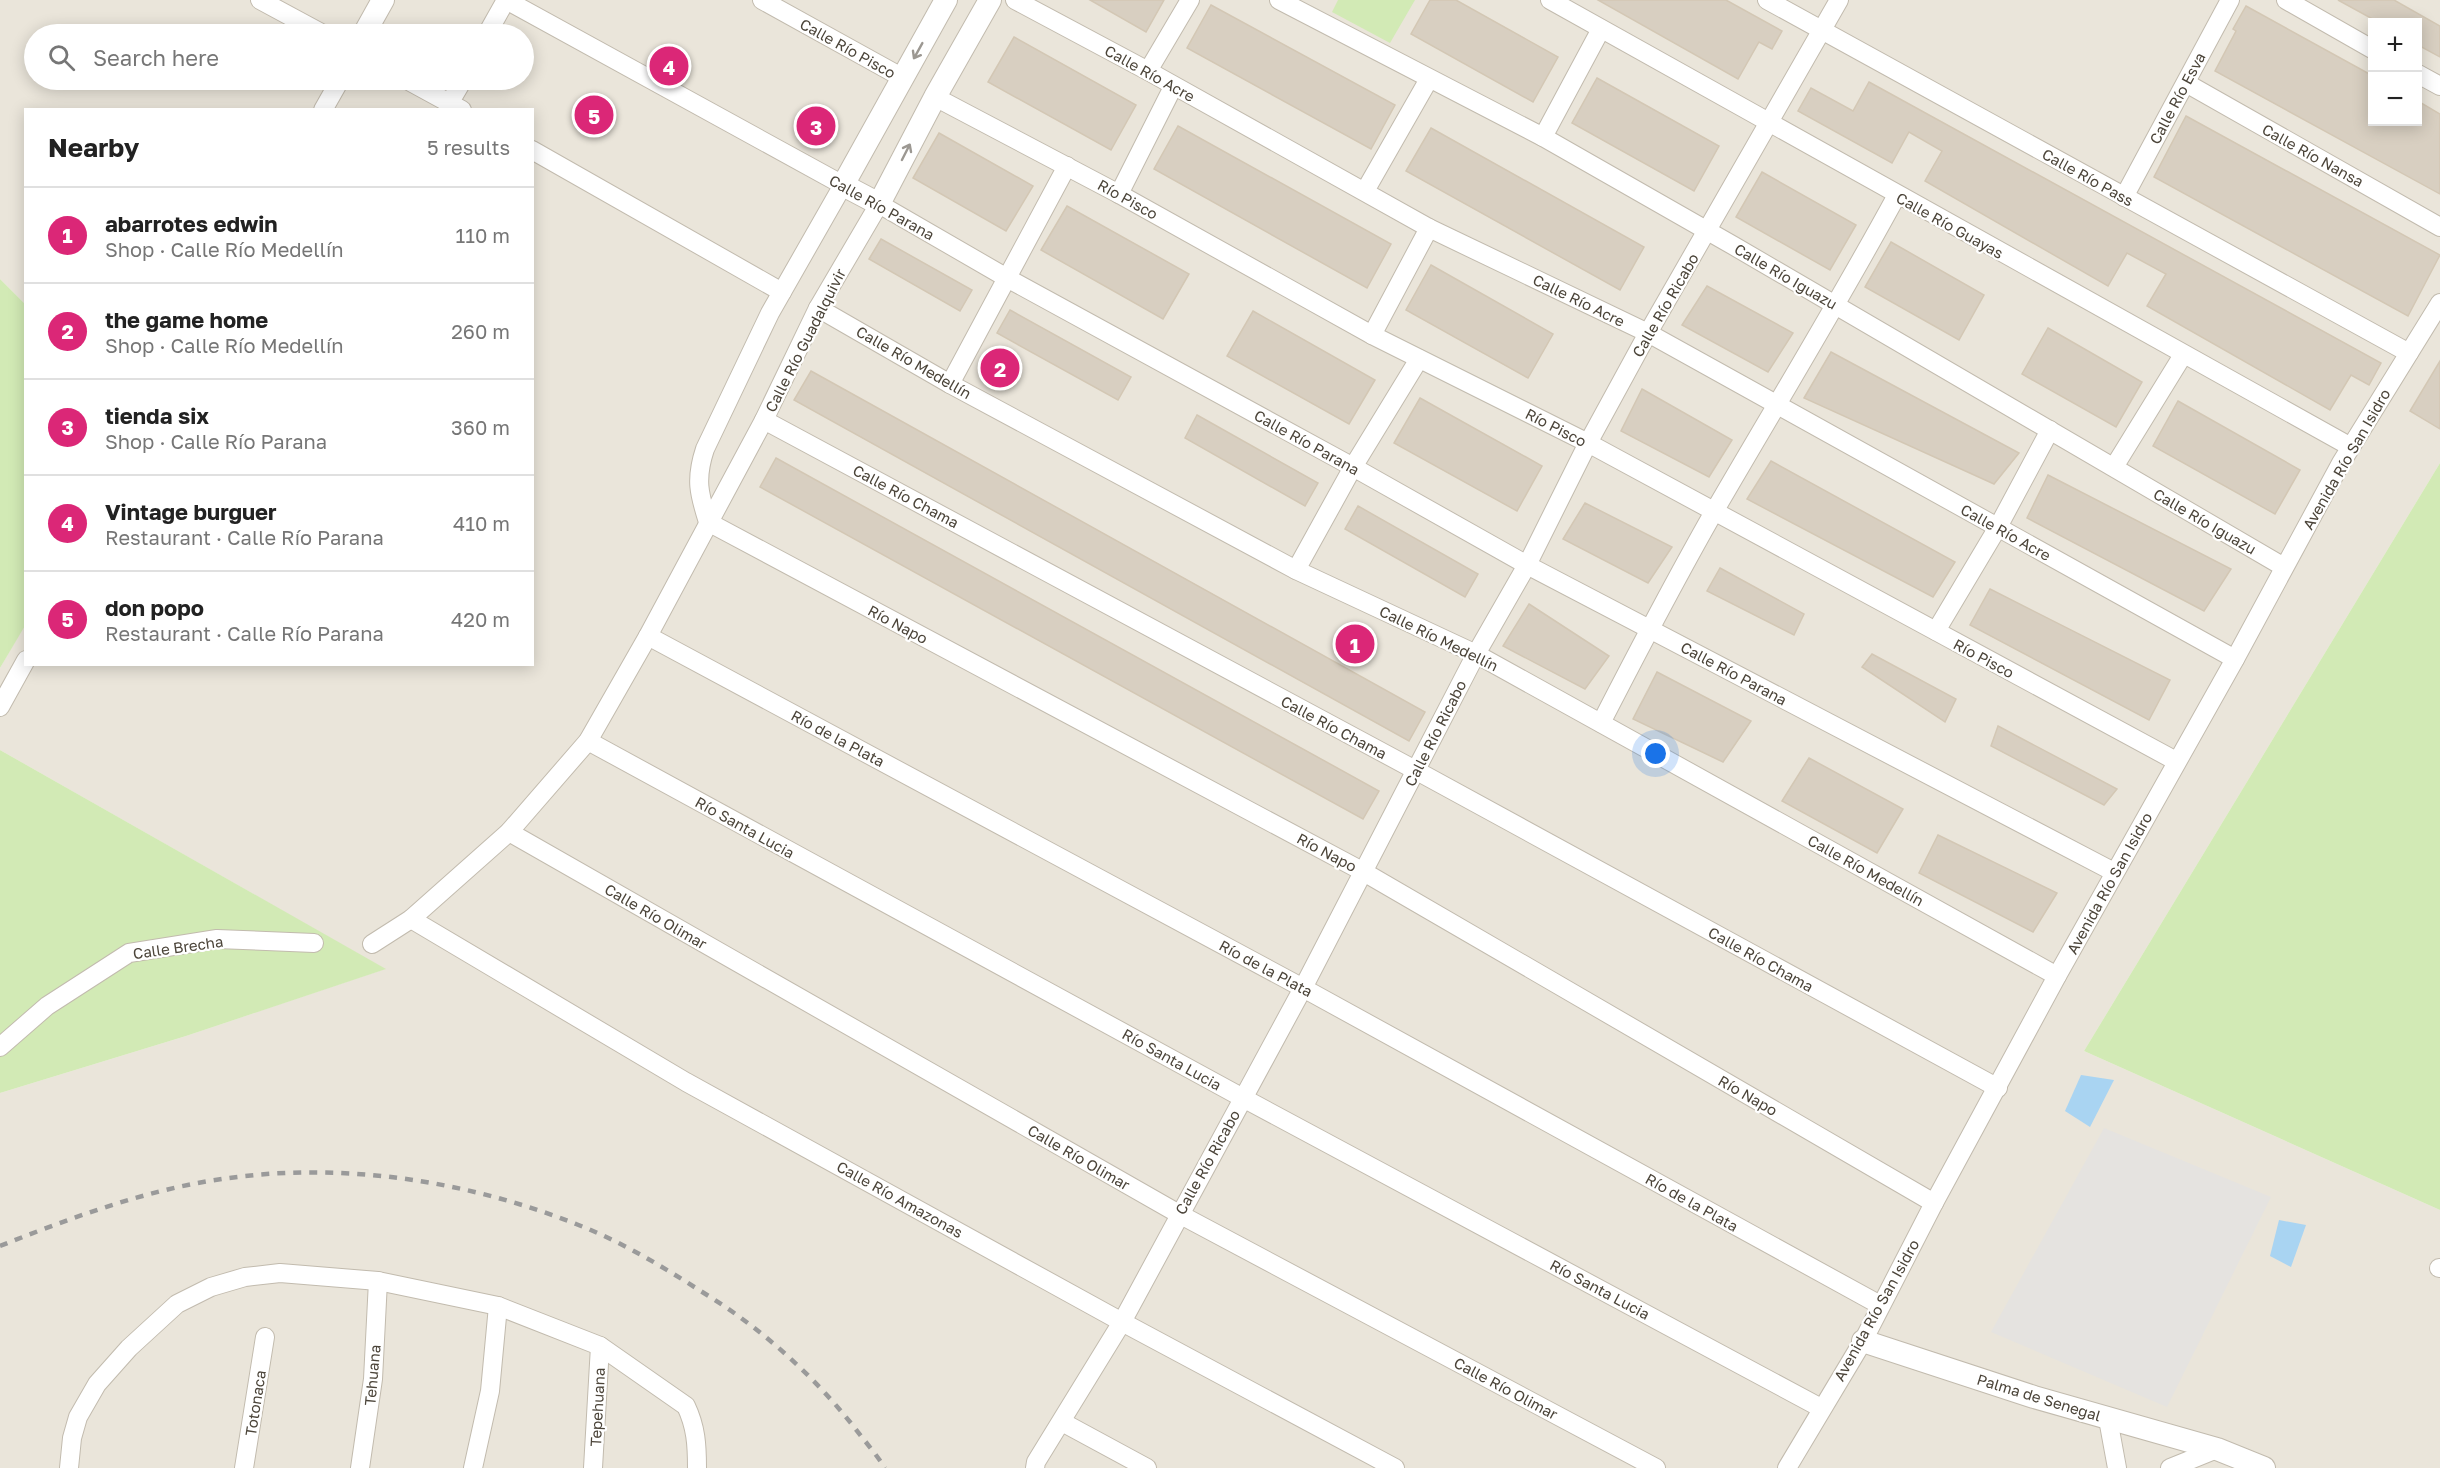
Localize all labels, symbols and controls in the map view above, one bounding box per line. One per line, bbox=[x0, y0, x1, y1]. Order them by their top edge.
street label: Calle Río Pisco bbox=[797, 14, 899, 82]
map controls bbox=[2368, 18, 2422, 126]
button: + bbox=[2368, 18, 2422, 72]
search box bbox=[24, 24, 534, 90]
icon: search bbox=[45, 41, 78, 74]
street label: Calle Río Acre bbox=[1102, 41, 1198, 105]
one-way arrow bbox=[912, 42, 923, 60]
text: Search here bbox=[93, 44, 219, 71]
pin: 4 bbox=[650, 44, 688, 88]
street label: Calle Río Esva bbox=[2145, 49, 2209, 147]
button: − bbox=[2368, 72, 2422, 126]
pin: 5 bbox=[574, 92, 614, 138]
pin: 3 bbox=[796, 104, 836, 148]
street label: Calle Río Nansa bbox=[2259, 120, 2367, 190]
text: Nearby bbox=[48, 132, 139, 163]
text: 5 results bbox=[427, 135, 510, 159]
one-way arrow bbox=[901, 143, 913, 161]
street label: Calle Río Pass bbox=[2039, 144, 2137, 210]
street label: Calle Río Parana bbox=[826, 171, 938, 243]
street label: Río Pisco bbox=[1095, 175, 1161, 223]
street label: Calle Río Guayas bbox=[1893, 188, 2007, 262]
text: abarrotes edwin bbox=[105, 210, 278, 237]
text: 1 bbox=[62, 223, 73, 247]
text: 110 m bbox=[456, 223, 510, 247]
text: Shop · Calle Río Medellín bbox=[105, 237, 344, 261]
street label: Calle Río Iguazu bbox=[1731, 239, 1841, 313]
street label: Calle Río Ricabo bbox=[1628, 250, 1702, 360]
street label: Calle Río Guadalquivir bbox=[761, 265, 849, 415]
street label: Calle Río Acre bbox=[1530, 270, 1628, 330]
text: the game home bbox=[105, 306, 268, 333]
text: 2 bbox=[61, 319, 74, 343]
text: 260 m bbox=[451, 319, 510, 343]
street label: Calle Río Medellín bbox=[853, 322, 975, 402]
text: Shop · Calle Río Medellín bbox=[105, 333, 344, 357]
pin: 2 bbox=[980, 346, 1020, 391]
street label: Avenida Río San Isidro bbox=[2298, 386, 2394, 532]
text: tienda six bbox=[105, 402, 209, 429]
street label: Río Pisco bbox=[1523, 404, 1589, 450]
street label: Calle Río Parana bbox=[1251, 406, 1363, 478]
text: 3 bbox=[61, 415, 74, 439]
text: 360 m bbox=[451, 415, 510, 439]
text: Shop · Calle Río Parana bbox=[105, 429, 327, 453]
street label: Calle Río Chama bbox=[850, 461, 962, 531]
street label: Calle Río Iguazu bbox=[2150, 484, 2260, 558]
text: Vintage burguer bbox=[105, 498, 277, 525]
street label: Calle Río Acre bbox=[1958, 500, 2054, 564]
text: 4 bbox=[61, 511, 74, 535]
text: 410 m bbox=[453, 511, 510, 535]
text: Restaurant · Calle Río Parana bbox=[105, 525, 384, 549]
text: don popo bbox=[105, 594, 204, 621]
street label: Río Napo bbox=[865, 601, 931, 647]
street label: Calle Río Medellín bbox=[1377, 601, 1501, 675]
text: 5 bbox=[61, 607, 74, 631]
text: 420 m bbox=[451, 607, 510, 631]
text: Restaurant · Calle Río Parana bbox=[105, 621, 384, 645]
pin: 1 bbox=[1336, 622, 1374, 666]
street label: Río Pisco bbox=[1951, 635, 2017, 681]
street label: Calle Río Parana bbox=[1678, 637, 1790, 709]
street label: Calle Río Ricabo bbox=[1401, 677, 1469, 789]
street label: Calle Río Chama bbox=[1278, 692, 1390, 762]
street label: Río de la Plata bbox=[788, 706, 888, 770]
your location bbox=[1641, 739, 1670, 768]
street label: Río Santa Lucia bbox=[692, 792, 798, 862]
street label: Avenida Río San Isidro bbox=[2063, 809, 2155, 957]
street label: Río Napo bbox=[1294, 829, 1360, 875]
street label: Calle Río Medellín bbox=[1805, 831, 1927, 909]
street label: Calle Río Olimar bbox=[602, 879, 710, 953]
street label: Calle Río Chama bbox=[1705, 923, 1817, 995]
street label: Calle Brecha bbox=[132, 932, 224, 962]
street label: Río de la Plata bbox=[1216, 936, 1316, 1000]
street label: Río Santa Lucia bbox=[1119, 1024, 1225, 1094]
street label: Río Napo bbox=[1715, 1071, 1781, 1119]
street label: Calle Río Ricabo bbox=[1171, 1107, 1243, 1217]
street label: Calle Río Olimar bbox=[1025, 1120, 1133, 1194]
street label: Calle Río Amazonas bbox=[834, 1157, 966, 1241]
street label: Río de la Plata bbox=[1643, 1169, 1741, 1235]
street label: Avenida Río San Isidro bbox=[1830, 1236, 1922, 1384]
street label: Río Santa Lucia bbox=[1547, 1255, 1653, 1323]
street label: Tehuana bbox=[360, 1344, 384, 1406]
street label: Calle Río Olimar bbox=[1451, 1353, 1561, 1423]
street label: Tepehuana bbox=[586, 1367, 608, 1447]
street label: Totonaca bbox=[241, 1369, 269, 1437]
street label: Palma de Senegal bbox=[1975, 1370, 2103, 1425]

